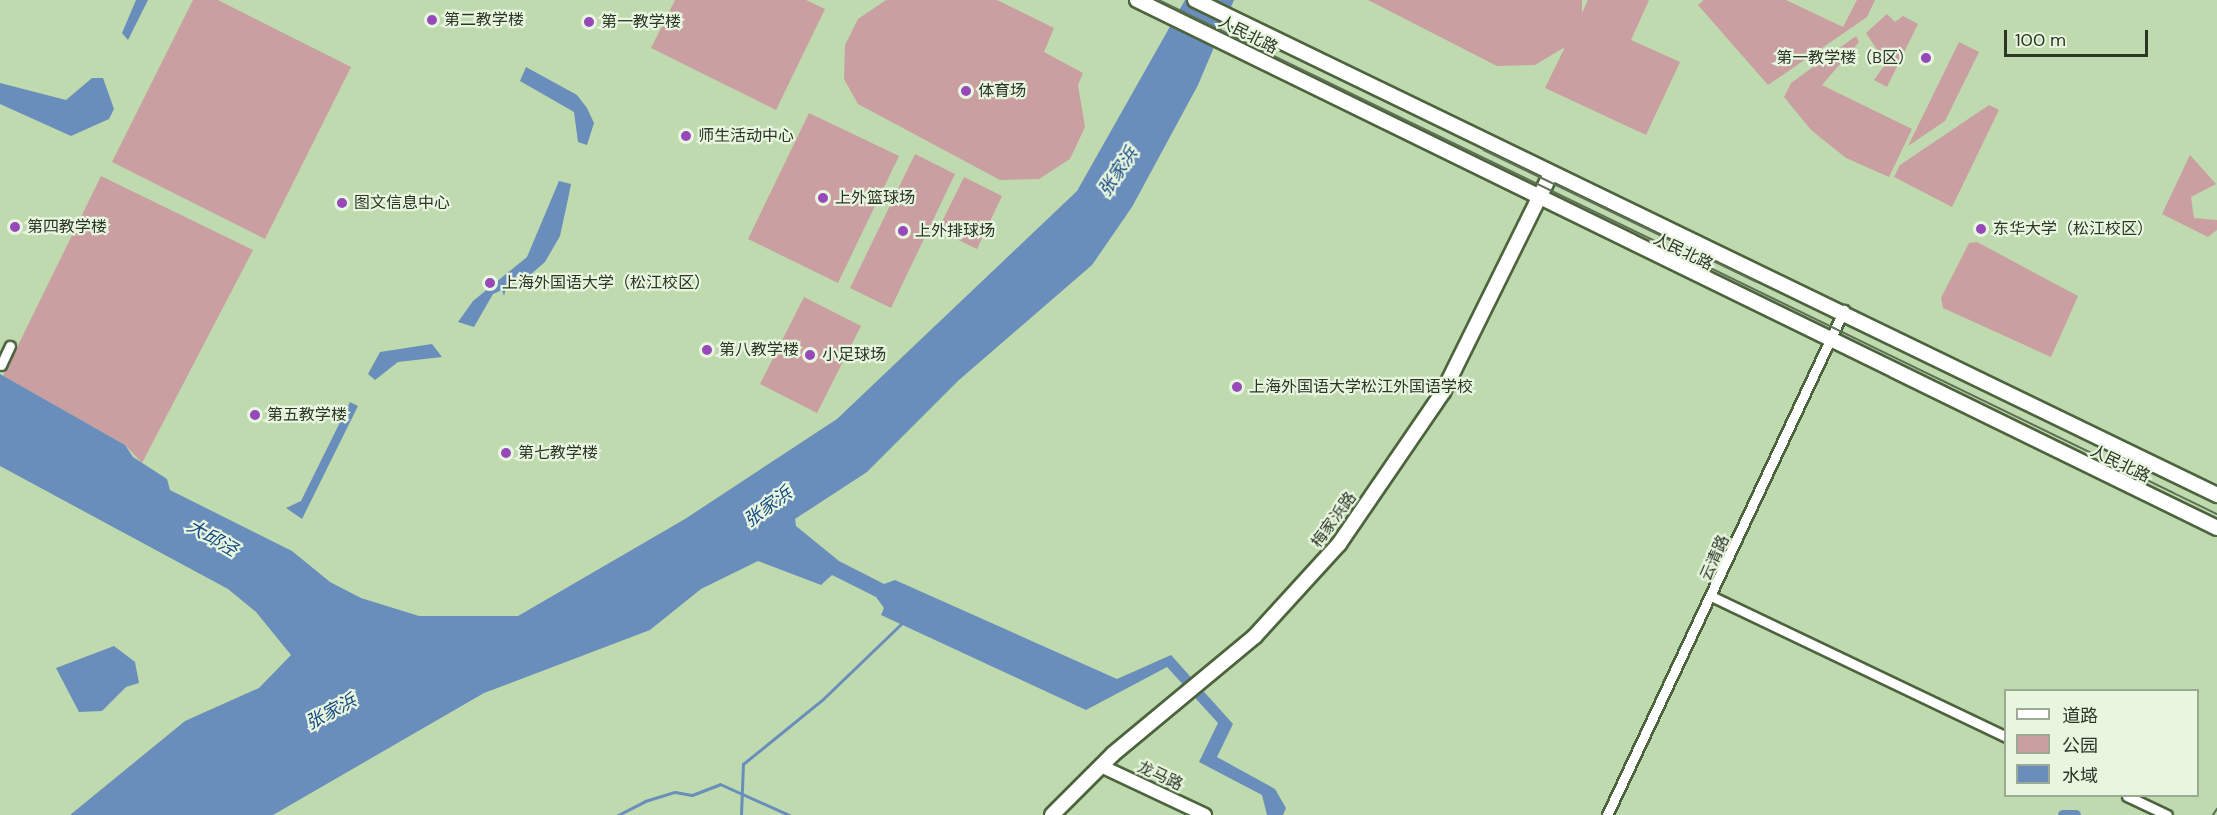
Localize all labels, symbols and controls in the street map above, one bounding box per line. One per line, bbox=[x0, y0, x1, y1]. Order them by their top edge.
place label: 第二教学楼 bbox=[444, 10, 524, 30]
place label: 第一教学楼 bbox=[601, 12, 681, 32]
street label: 人民北路 bbox=[1215, 12, 1281, 58]
marker: 第二教学楼 bbox=[425, 13, 439, 27]
marker: 第一教学楼 bbox=[582, 15, 596, 29]
scale bar bbox=[2007, 18, 2151, 56]
text: 100 m bbox=[2015, 28, 2066, 52]
place label: 第一教学楼（B区） bbox=[1776, 48, 1914, 68]
marker: 第一教学楼（B区） bbox=[1919, 51, 1933, 65]
place label: 体育场 bbox=[978, 81, 1026, 101]
marker: 体育场 bbox=[959, 84, 973, 98]
place label: 师生活动中心 bbox=[698, 126, 794, 146]
marker: 师生活动中心 bbox=[679, 129, 693, 143]
water label: 张家浜 bbox=[1094, 144, 1142, 200]
place label: 上外篮球场 bbox=[835, 188, 915, 208]
marker: 上外篮球场 bbox=[816, 191, 830, 205]
place label: 图文信息中心 bbox=[354, 193, 450, 213]
marker: 图文信息中心 bbox=[335, 196, 349, 210]
place label: 第四教学楼 bbox=[27, 217, 107, 237]
place label: 东华大学（松江校区） bbox=[1993, 219, 2153, 239]
marker: 第四教学楼 bbox=[8, 220, 22, 234]
place label: 上外排球场 bbox=[915, 221, 995, 241]
marker: 东华大学（松江校区） bbox=[1974, 222, 1988, 236]
marker: 上外排球场 bbox=[896, 224, 910, 238]
street label: 人民北路 bbox=[1650, 229, 1716, 275]
place label: 上海外国语大学（松江校区） bbox=[502, 273, 710, 293]
marker: 上海外国语大学（松江校区） bbox=[483, 276, 497, 290]
place label: 第八教学楼 bbox=[719, 340, 799, 360]
marker: 第八教学楼 bbox=[700, 343, 714, 357]
place label: 小足球场 bbox=[822, 345, 886, 365]
marker: 小足球场 bbox=[803, 348, 817, 362]
place label: 上海外国语大学松江外国语学校 bbox=[1249, 377, 1473, 397]
marker: 上海外国语大学松江外国语学校 bbox=[1230, 380, 1244, 394]
place label: 第五教学楼 bbox=[267, 405, 347, 425]
marker: 第五教学楼 bbox=[248, 408, 262, 422]
street label: 人民北路 bbox=[2087, 441, 2153, 487]
place label: 第七教学楼 bbox=[518, 443, 598, 463]
marker: 第七教学楼 bbox=[499, 446, 513, 460]
water label: 张家浜 bbox=[740, 482, 796, 532]
street label: 梅家浜路 bbox=[1307, 488, 1361, 552]
water label: 大邱泾 bbox=[183, 515, 241, 561]
street label: 云清路 bbox=[1696, 532, 1734, 584]
legend bbox=[2004, 689, 2199, 797]
water label: 张家浜 bbox=[302, 690, 360, 734]
text: 道路 bbox=[2062, 704, 2098, 728]
text: 公园 bbox=[2062, 734, 2098, 758]
street label: 龙马路 bbox=[1134, 757, 1186, 795]
text: 水域 bbox=[2062, 764, 2098, 788]

